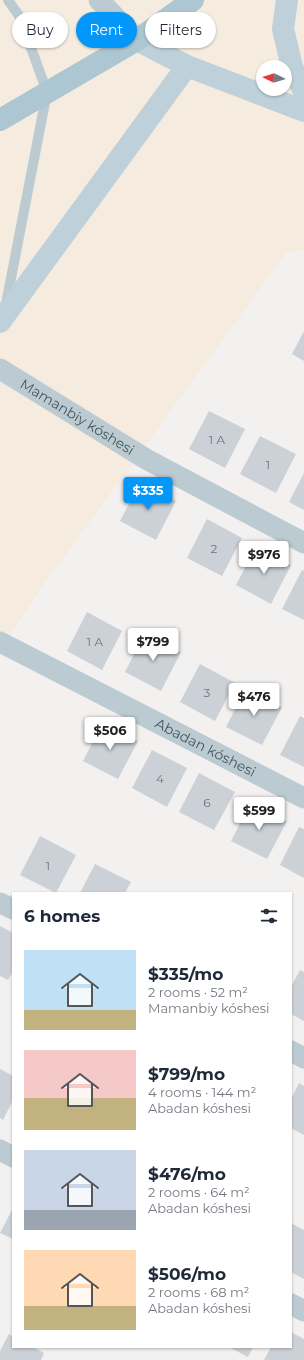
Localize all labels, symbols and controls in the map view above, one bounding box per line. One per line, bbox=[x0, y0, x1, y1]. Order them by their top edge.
chip: Buy bbox=[12, 12, 68, 48]
chip: Rent bbox=[76, 12, 137, 48]
chip: Filters bbox=[145, 12, 216, 48]
north arrow bbox=[256, 60, 292, 96]
map controls bbox=[256, 60, 292, 96]
street label: Mamanbiy kóshesi bbox=[17, 375, 138, 459]
house number: 1 А bbox=[209, 432, 225, 447]
house number: 1 bbox=[266, 457, 270, 472]
pin: $335 bbox=[124, 477, 172, 511]
text: $335 bbox=[132, 482, 164, 498]
house number: 2 bbox=[211, 541, 218, 556]
pin: $976 bbox=[240, 541, 288, 575]
text: $976 bbox=[248, 546, 280, 562]
pin: $799 bbox=[129, 628, 177, 662]
text: $799 bbox=[137, 633, 169, 649]
house number: 1 А bbox=[87, 634, 103, 649]
pin: $476 bbox=[230, 683, 278, 717]
house number: 3 bbox=[204, 685, 211, 700]
text: $476 bbox=[238, 688, 270, 704]
street label: Abadan kóshesi bbox=[152, 714, 259, 781]
pin: $506 bbox=[86, 717, 134, 751]
text: $506 bbox=[93, 722, 127, 738]
house number: 4 bbox=[156, 771, 164, 786]
house number: 6 bbox=[203, 795, 211, 810]
pin: $599 bbox=[235, 797, 283, 831]
text: $599 bbox=[243, 802, 275, 818]
house number: 1 bbox=[46, 858, 50, 873]
icon: filters bbox=[258, 905, 280, 927]
text: 6 homes bbox=[24, 906, 100, 926]
text: $335/mo bbox=[148, 964, 223, 984]
icon: home bbox=[56, 966, 104, 1014]
text: 2 rooms · 52 m² bbox=[148, 984, 248, 1000]
text: Mamanbiy kóshesi bbox=[148, 1000, 270, 1016]
text: $799/mo bbox=[148, 1064, 225, 1084]
icon: home bbox=[56, 1066, 104, 1114]
text: 4 rooms · 144 m² bbox=[148, 1084, 256, 1100]
text: Abadan kóshesi bbox=[148, 1100, 251, 1116]
text: $476/mo bbox=[148, 1164, 226, 1184]
icon: home bbox=[56, 1166, 104, 1214]
text: 2 rooms · 64 m² bbox=[148, 1184, 250, 1200]
text: Abadan kóshesi bbox=[148, 1200, 251, 1216]
text: $506/mo bbox=[148, 1264, 226, 1284]
icon: home bbox=[56, 1266, 104, 1314]
text: 2 rooms · 68 m² bbox=[148, 1284, 249, 1300]
text: Abadan kóshesi bbox=[148, 1300, 251, 1316]

